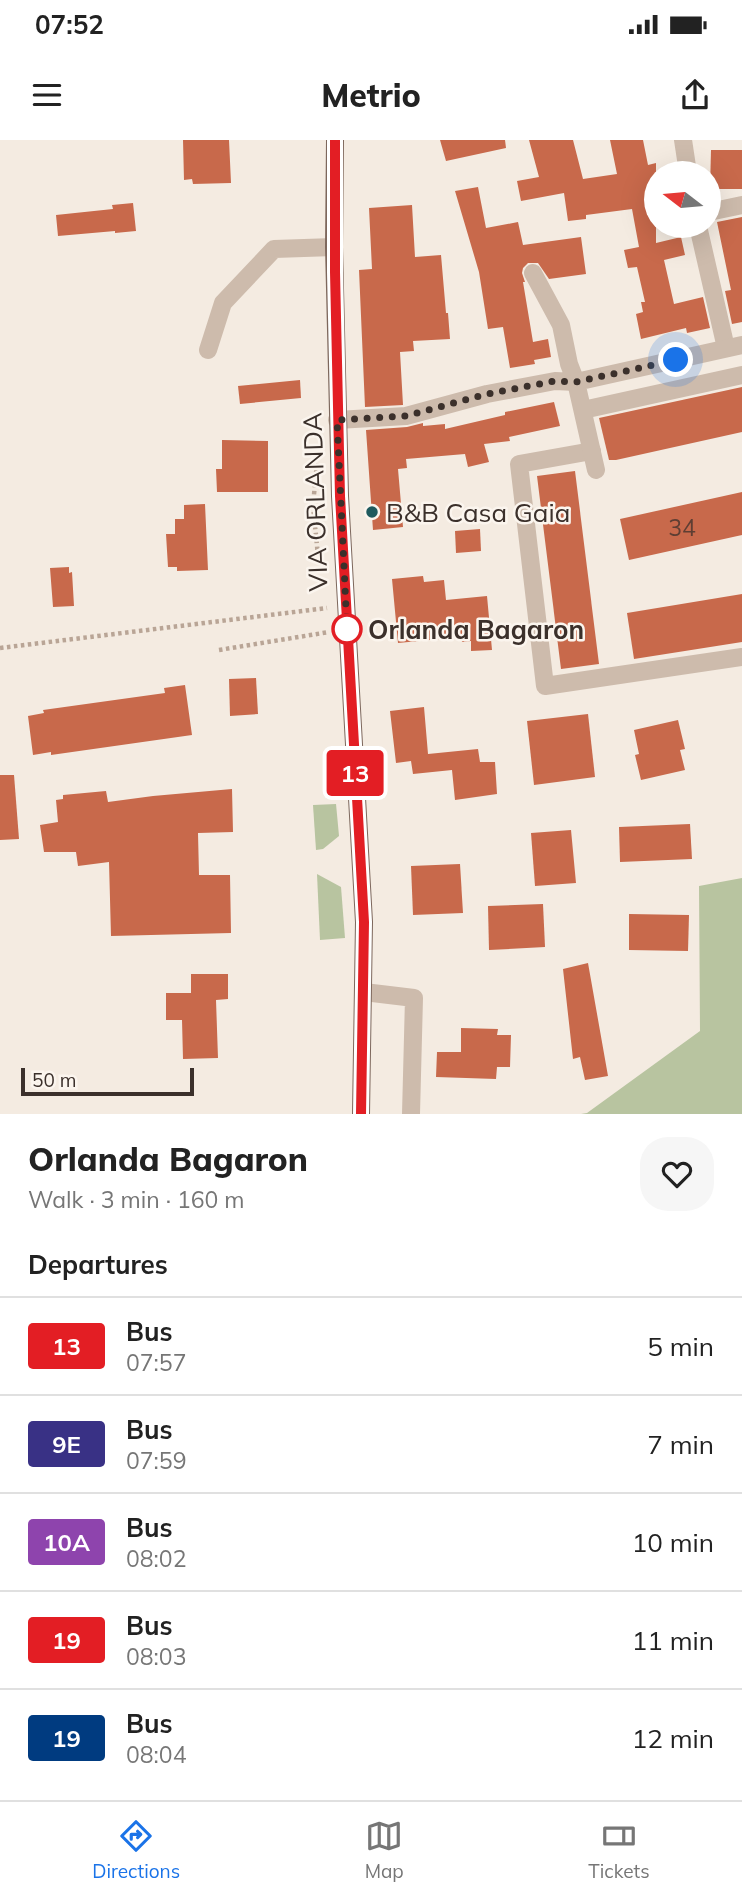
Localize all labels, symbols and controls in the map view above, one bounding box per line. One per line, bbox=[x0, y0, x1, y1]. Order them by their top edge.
text: 07:52 bbox=[35, 8, 104, 41]
text: Metrio bbox=[321, 75, 421, 115]
icon: menu bbox=[28, 76, 66, 114]
icon: share bbox=[676, 76, 714, 114]
north arrow bbox=[644, 161, 721, 238]
map controls bbox=[644, 161, 721, 238]
your location bbox=[658, 342, 693, 377]
street label: VIA ORLANDA bbox=[295, 412, 335, 592]
place label: B&B Casa Gaia bbox=[386, 496, 570, 529]
marker: B&B Casa Gaia bbox=[364, 504, 380, 520]
house number: 34 bbox=[668, 513, 696, 542]
place label: Orlanda Bagaron bbox=[368, 613, 584, 646]
marker: Orlanda Bagaron bbox=[332, 614, 362, 644]
line badge: 13 bbox=[324, 750, 386, 796]
text: 13 bbox=[341, 758, 369, 788]
scale bar bbox=[21, 1065, 194, 1097]
text: 50 m bbox=[32, 1068, 76, 1092]
button: heart bbox=[640, 1137, 714, 1211]
text: Orlanda Bagaron bbox=[28, 1138, 308, 1179]
text: Walk · 3 min · 160 m bbox=[28, 1185, 245, 1214]
text: Departures bbox=[28, 1248, 168, 1281]
text: Bus bbox=[126, 1315, 172, 1348]
text: 5 min bbox=[647, 1330, 714, 1363]
text: 13 bbox=[52, 1331, 81, 1361]
text: 07:57 bbox=[126, 1348, 186, 1377]
text: Bus bbox=[126, 1413, 172, 1446]
text: 7 min bbox=[647, 1428, 714, 1461]
text: 9E bbox=[52, 1429, 81, 1459]
text: 07:59 bbox=[126, 1446, 186, 1475]
text: Bus bbox=[126, 1511, 172, 1544]
text: 10 min bbox=[632, 1526, 714, 1559]
text: 10A bbox=[43, 1527, 90, 1557]
text: 08:02 bbox=[126, 1544, 186, 1573]
text: Bus bbox=[126, 1609, 172, 1642]
text: 11 min bbox=[632, 1624, 714, 1657]
text: 19 bbox=[52, 1625, 81, 1655]
text: 08:03 bbox=[126, 1642, 186, 1671]
text: Bus bbox=[126, 1707, 172, 1740]
text: 12 min bbox=[632, 1722, 714, 1755]
text: 19 bbox=[52, 1723, 81, 1753]
text: 08:04 bbox=[126, 1740, 186, 1769]
tab: Directions bbox=[92, 1817, 180, 1883]
tab: Map bbox=[365, 1817, 404, 1883]
tab: Tickets bbox=[588, 1817, 650, 1883]

